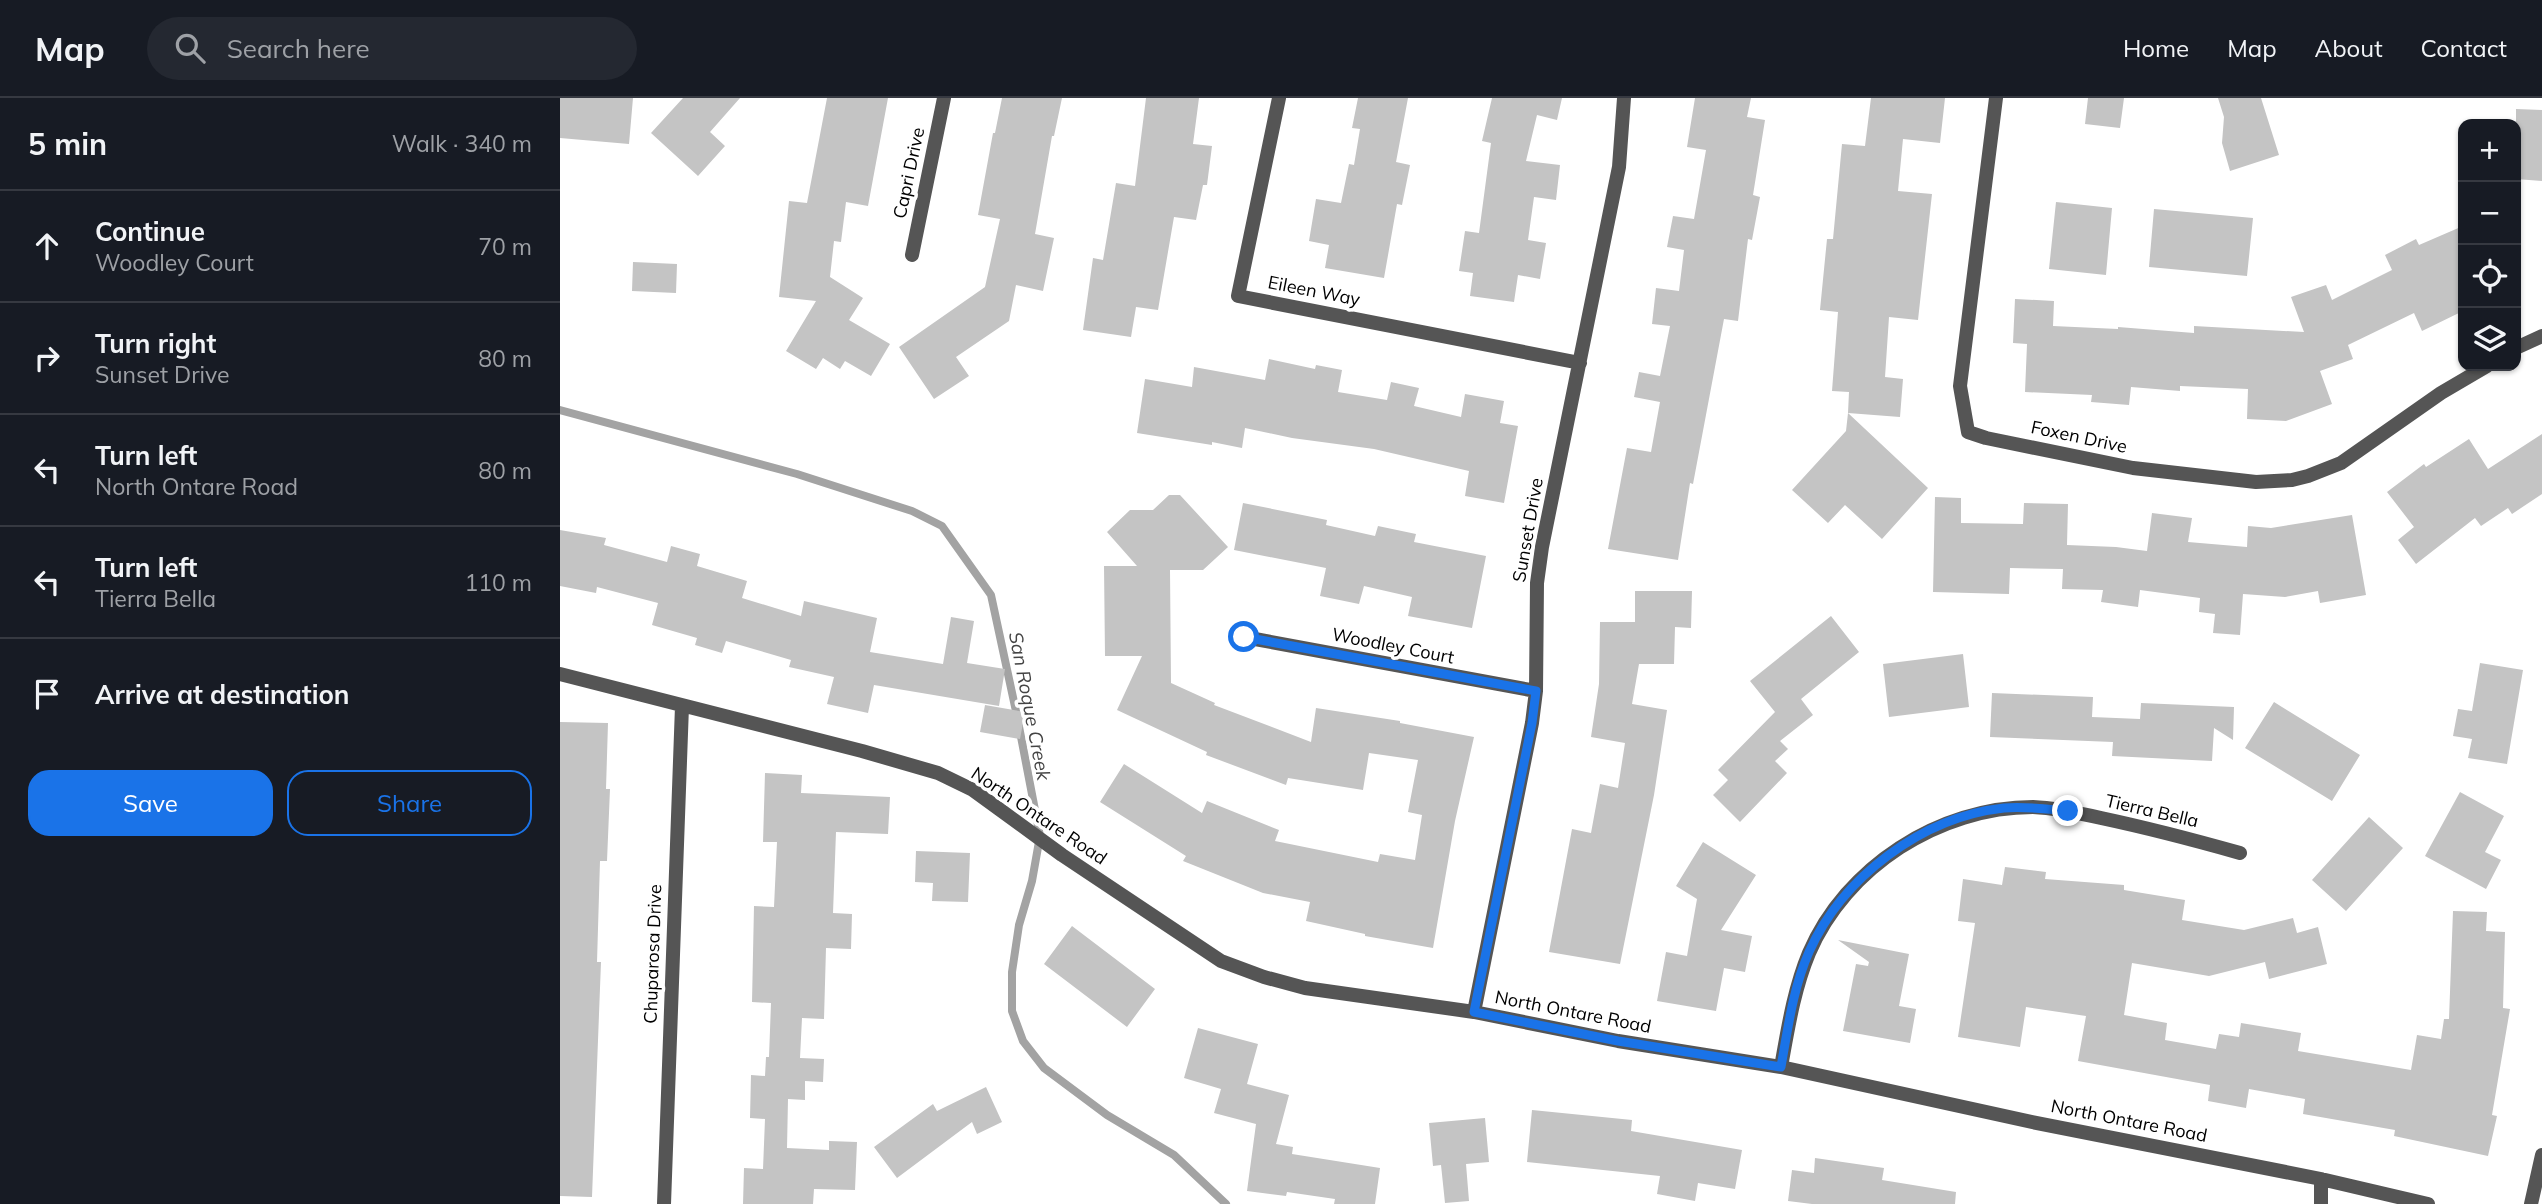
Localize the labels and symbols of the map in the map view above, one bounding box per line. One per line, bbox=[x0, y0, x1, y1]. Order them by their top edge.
street label: Capri Drive bbox=[888, 125, 929, 221]
street label: Eileen Way bbox=[1266, 270, 1362, 311]
street label: Foxen Drive bbox=[2029, 415, 2129, 458]
street label: Sunset Drive bbox=[1507, 476, 1548, 584]
route start bbox=[1228, 621, 1259, 652]
street label: Woodley Court bbox=[1330, 622, 1456, 669]
water label: San Roque Creek bbox=[1004, 630, 1056, 784]
street label: North Ontare Road bbox=[967, 762, 1112, 870]
street label: Tierra Bella bbox=[2103, 789, 2201, 832]
route end bbox=[2052, 795, 2083, 826]
street label: Chuparosa Drive bbox=[639, 884, 666, 1024]
street label: North Ontare Road bbox=[1493, 985, 1653, 1038]
street label: North Ontare Road bbox=[2049, 1094, 2209, 1147]

